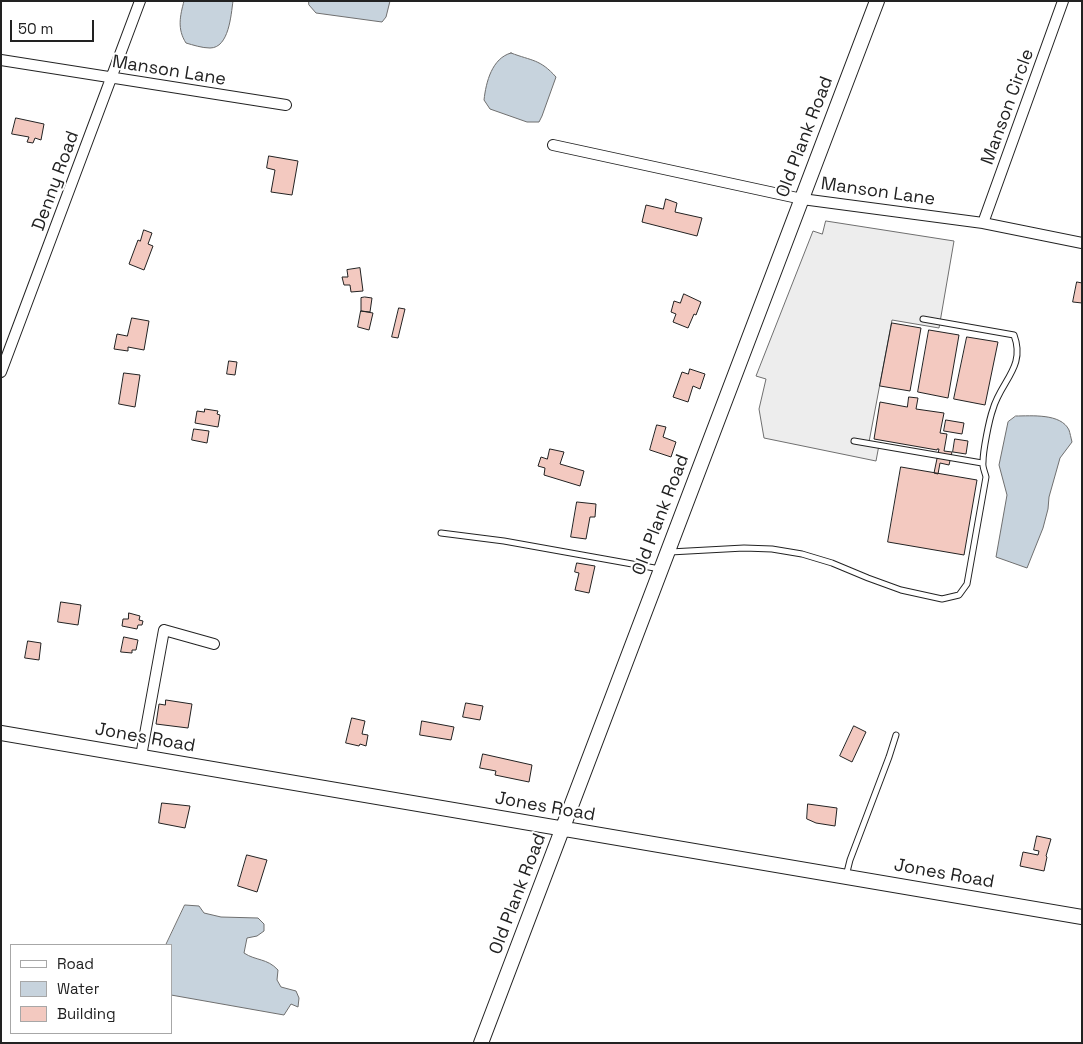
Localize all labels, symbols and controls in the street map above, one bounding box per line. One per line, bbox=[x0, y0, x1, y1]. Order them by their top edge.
scale bar bbox=[12, 10, 96, 42]
text: 50 m bbox=[18, 19, 53, 38]
street label: Manson Circle bbox=[977, 46, 1039, 168]
street label: Manson Lane bbox=[110, 51, 228, 91]
street label: Old Plank Road bbox=[772, 73, 838, 201]
street label: Denny Road bbox=[28, 128, 84, 234]
street label: Manson Lane bbox=[820, 173, 936, 211]
street label: Old Plank Road bbox=[628, 451, 694, 579]
street label: Jones Road bbox=[93, 719, 197, 757]
street label: Jones Road bbox=[493, 788, 597, 826]
street label: Old Plank Road bbox=[485, 830, 551, 958]
street label: Jones Road bbox=[892, 855, 996, 893]
legend bbox=[10, 944, 172, 1034]
text: Road bbox=[57, 954, 94, 973]
text: Water bbox=[57, 979, 99, 998]
text: Building bbox=[57, 1004, 116, 1023]

